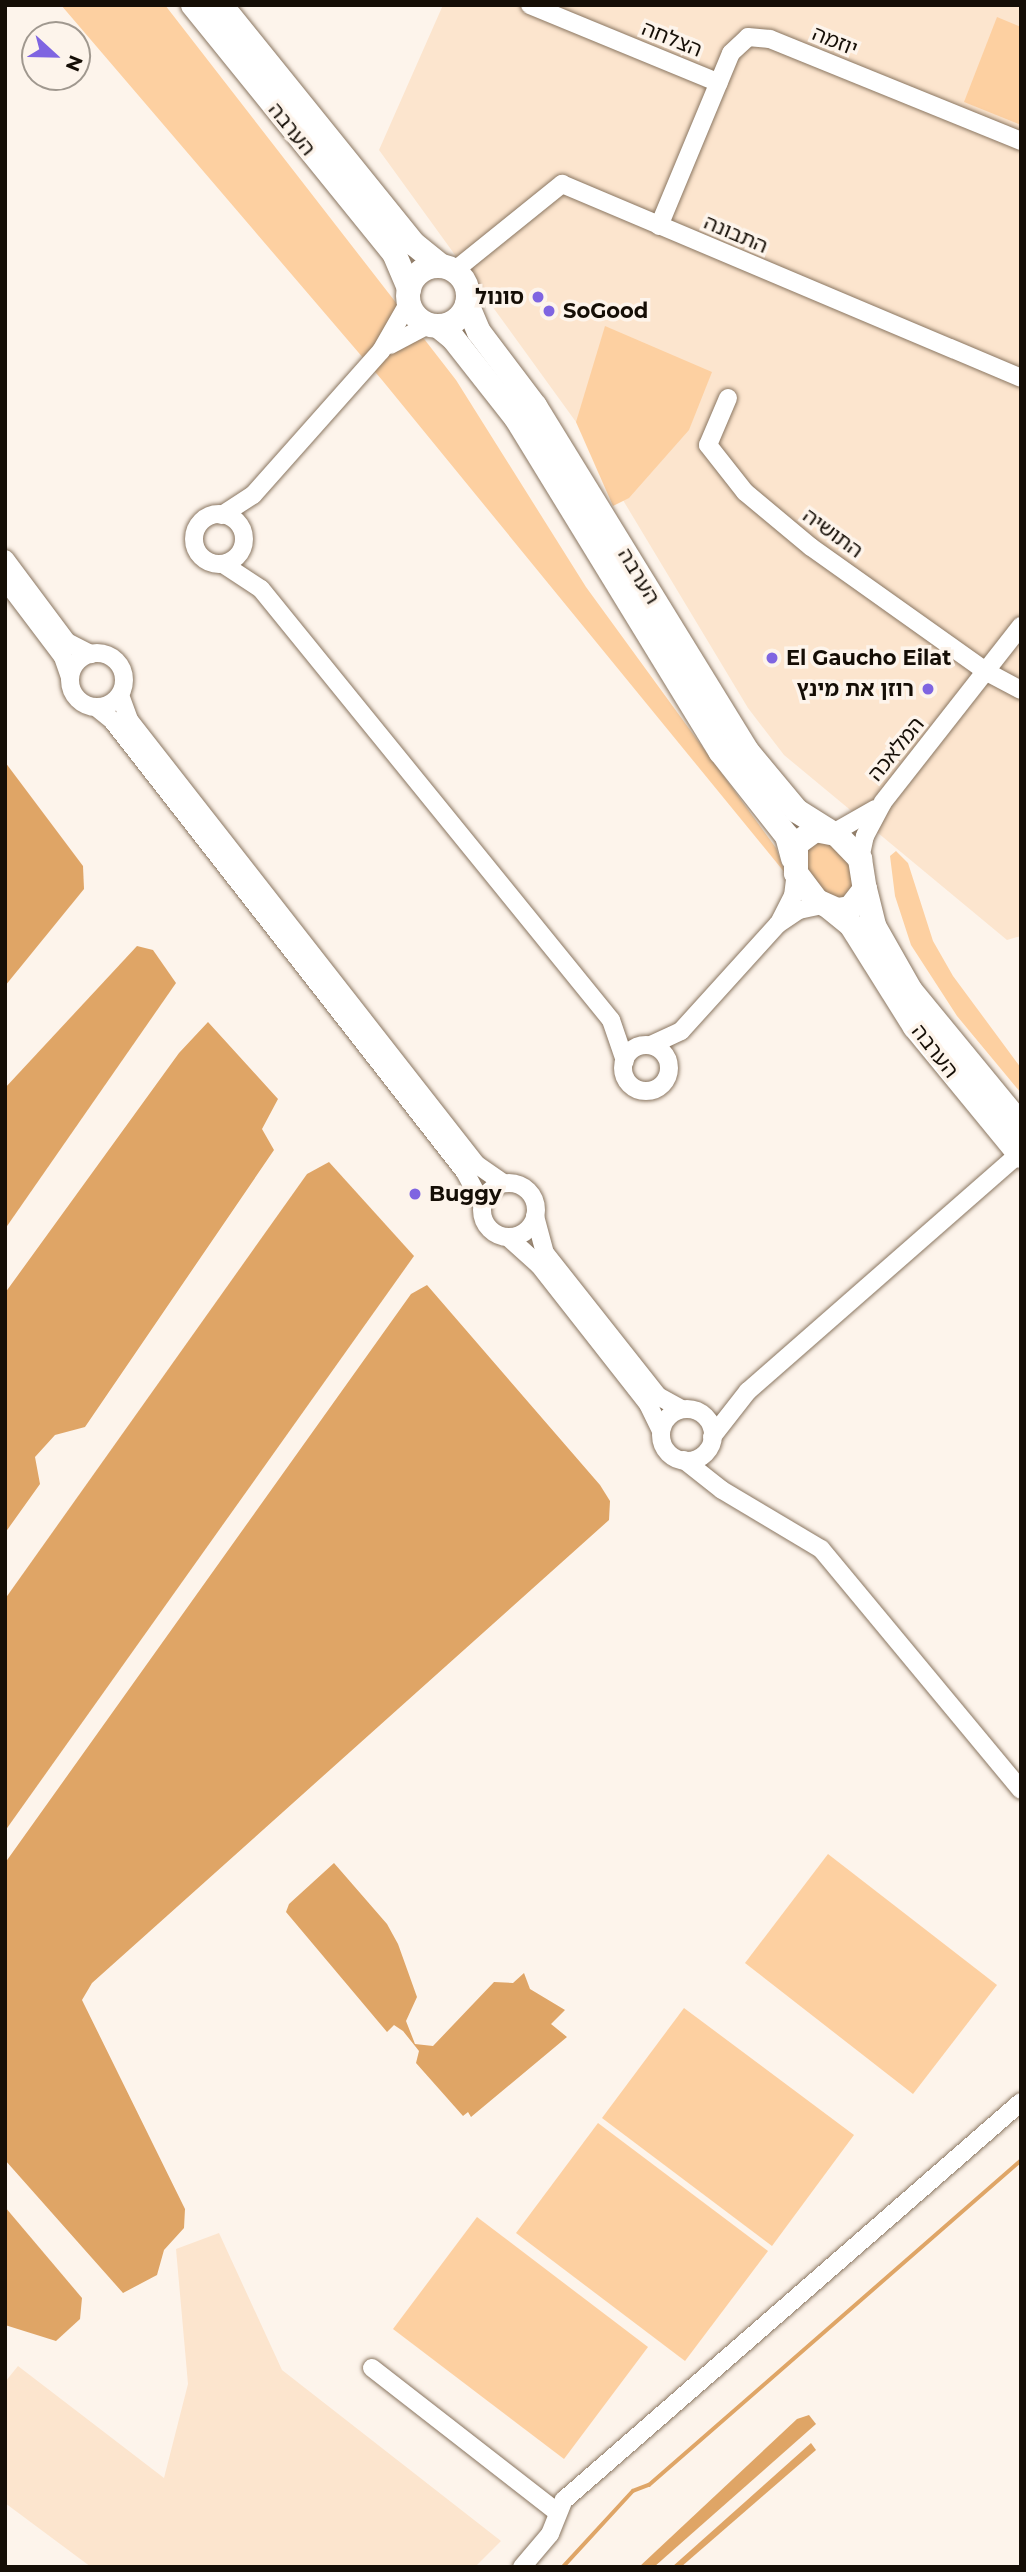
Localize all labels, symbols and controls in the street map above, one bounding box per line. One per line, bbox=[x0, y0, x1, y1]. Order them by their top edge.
street label: הצלחה bbox=[638, 16, 706, 62]
north arrow bbox=[21, 21, 91, 91]
street label: יוזמה bbox=[809, 21, 861, 61]
text: N bbox=[61, 52, 88, 75]
street label: הערבה bbox=[263, 97, 321, 161]
street label: התבונה bbox=[700, 209, 772, 259]
place label: סונול bbox=[475, 284, 524, 310]
marker: סונול bbox=[530, 289, 546, 305]
place label: SoGood bbox=[563, 298, 648, 324]
marker: SoGood bbox=[541, 303, 557, 319]
street label: התושיה bbox=[798, 503, 868, 563]
street label: הערבה bbox=[613, 543, 665, 609]
place label: El Gaucho Eilat bbox=[786, 645, 951, 671]
marker: El Gaucho Eilat bbox=[764, 650, 780, 666]
place label: רוזן את מינץ bbox=[797, 676, 914, 702]
marker: רוזן את מינץ bbox=[920, 681, 936, 697]
street label: המלאכה bbox=[863, 712, 929, 786]
street label: הערבה bbox=[906, 1019, 964, 1083]
place label: Buggy bbox=[429, 1181, 501, 1207]
marker: Buggy bbox=[407, 1186, 423, 1202]

